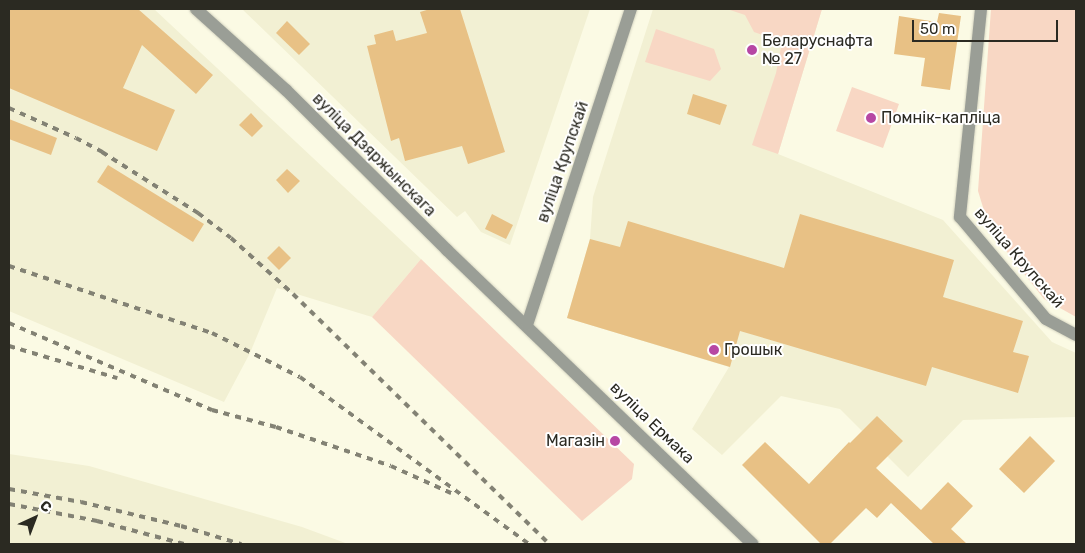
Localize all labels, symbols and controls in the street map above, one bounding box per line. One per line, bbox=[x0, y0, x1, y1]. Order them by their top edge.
scale bar bbox=[915, 10, 1061, 42]
text: 50 m bbox=[920, 20, 955, 38]
place label: Беларуснафта № 27 bbox=[762, 31, 873, 69]
marker: Беларуснафта № 27 bbox=[746, 44, 758, 56]
street label: вуліца Дзяржынскага bbox=[308, 89, 440, 221]
street label: вуліца Крупскай bbox=[533, 99, 593, 225]
place label: Помнік-капліца bbox=[881, 108, 1001, 128]
marker: Помнік-капліца bbox=[865, 112, 877, 124]
street label: вуліца Крупскай bbox=[970, 204, 1068, 312]
place label: Грошык bbox=[724, 340, 782, 360]
marker: Грошык bbox=[708, 344, 720, 356]
street label: вуліца Ермака bbox=[606, 378, 698, 468]
place label: Магазін bbox=[546, 431, 605, 451]
marker: Магазін bbox=[609, 435, 621, 447]
north arrow bbox=[10, 493, 60, 543]
text: С bbox=[36, 497, 55, 516]

